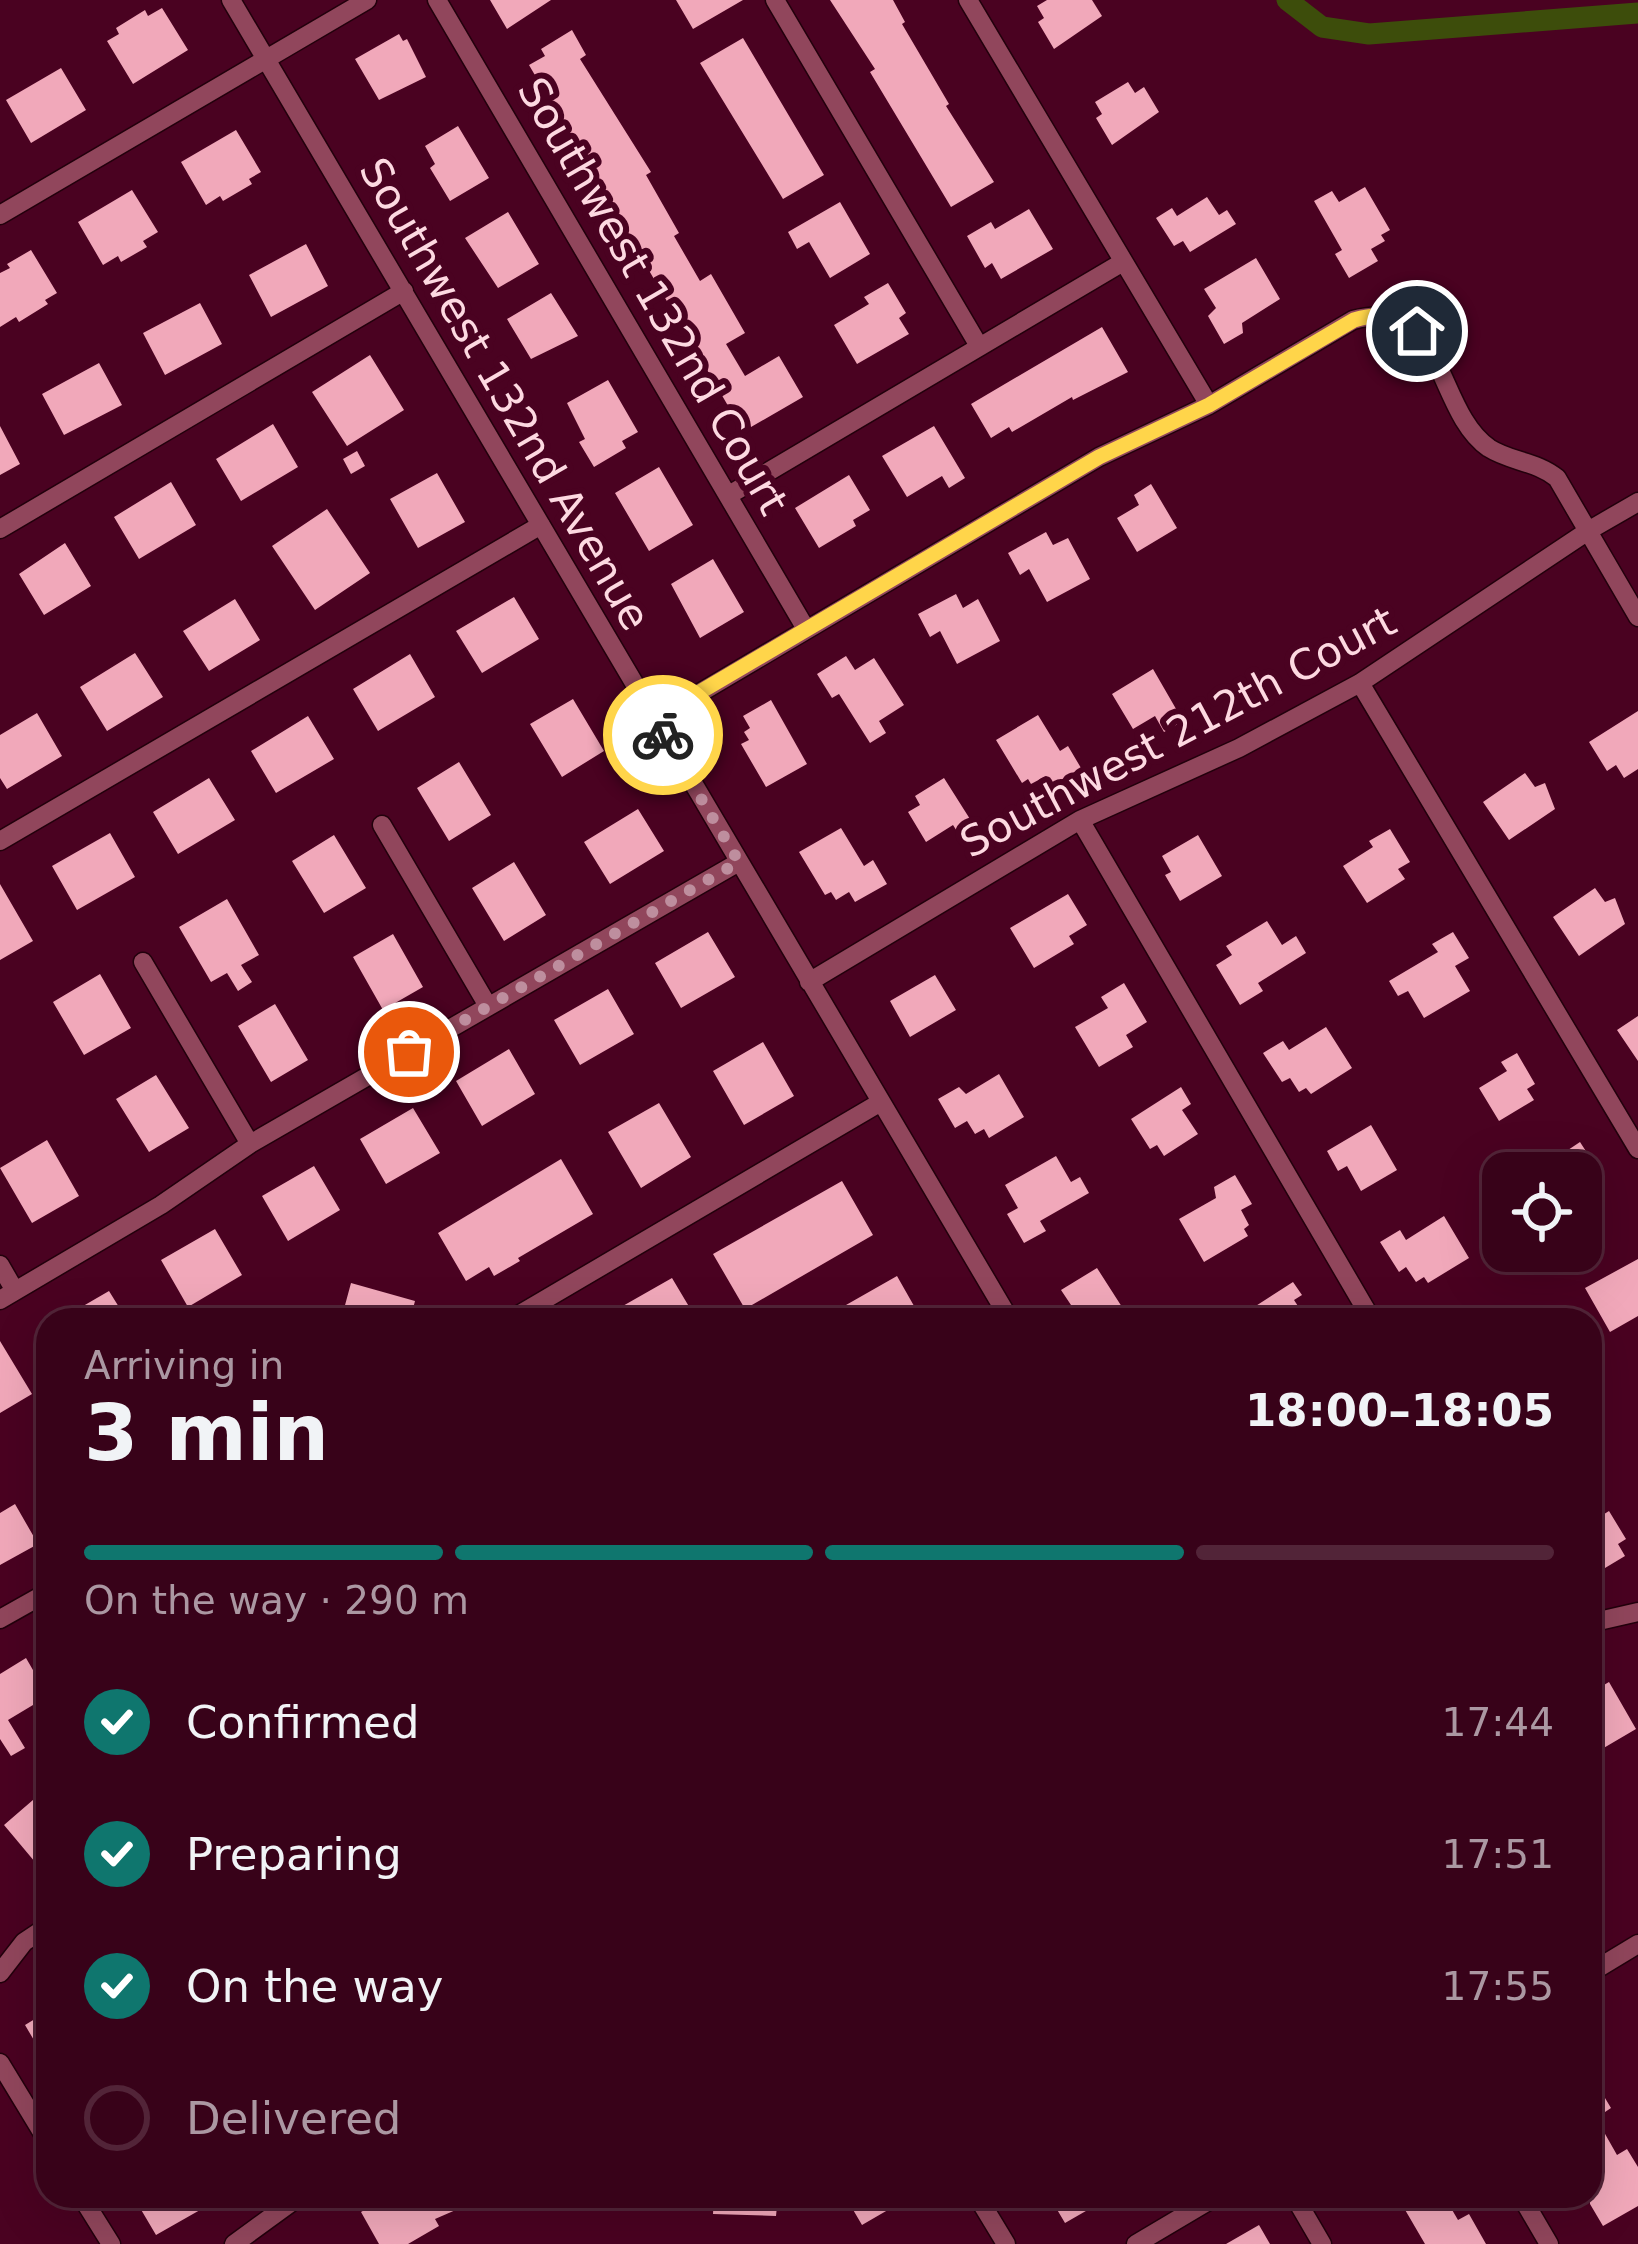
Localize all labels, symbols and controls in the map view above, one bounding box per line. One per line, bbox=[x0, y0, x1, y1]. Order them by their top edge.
street label: Southwest 132nd Court bbox=[508, 69, 798, 523]
street label: Southwest 132nd Avenue bbox=[350, 149, 660, 639]
pin bbox=[1366, 280, 1468, 382]
icon: home bbox=[1384, 298, 1450, 364]
street label: Southwest 212th Court bbox=[952, 596, 1404, 868]
courier bbox=[603, 675, 723, 795]
icon: bike bbox=[630, 702, 696, 768]
pin bbox=[358, 1001, 460, 1103]
icon: bag bbox=[376, 1019, 442, 1085]
map controls bbox=[1482, 1152, 1602, 1272]
button: locate bbox=[1482, 1152, 1602, 1272]
text: Arriving in bbox=[84, 1343, 284, 1388]
text: 18:00–18:05 bbox=[1245, 1384, 1554, 1437]
text: 3 min bbox=[84, 1388, 329, 1478]
text: On the way · 290 m bbox=[84, 1578, 469, 1623]
icon: check bbox=[84, 1689, 150, 1755]
text: Confirmed bbox=[186, 1696, 420, 1749]
text: 17:44 bbox=[1442, 1700, 1554, 1745]
icon: check bbox=[84, 1821, 150, 1887]
text: Preparing bbox=[186, 1828, 402, 1881]
text: 17:51 bbox=[1442, 1832, 1554, 1877]
icon: check bbox=[84, 1953, 150, 2019]
text: On the way bbox=[186, 1960, 443, 2013]
text: 17:55 bbox=[1442, 1964, 1554, 2009]
text: Delivered bbox=[186, 2092, 401, 2145]

